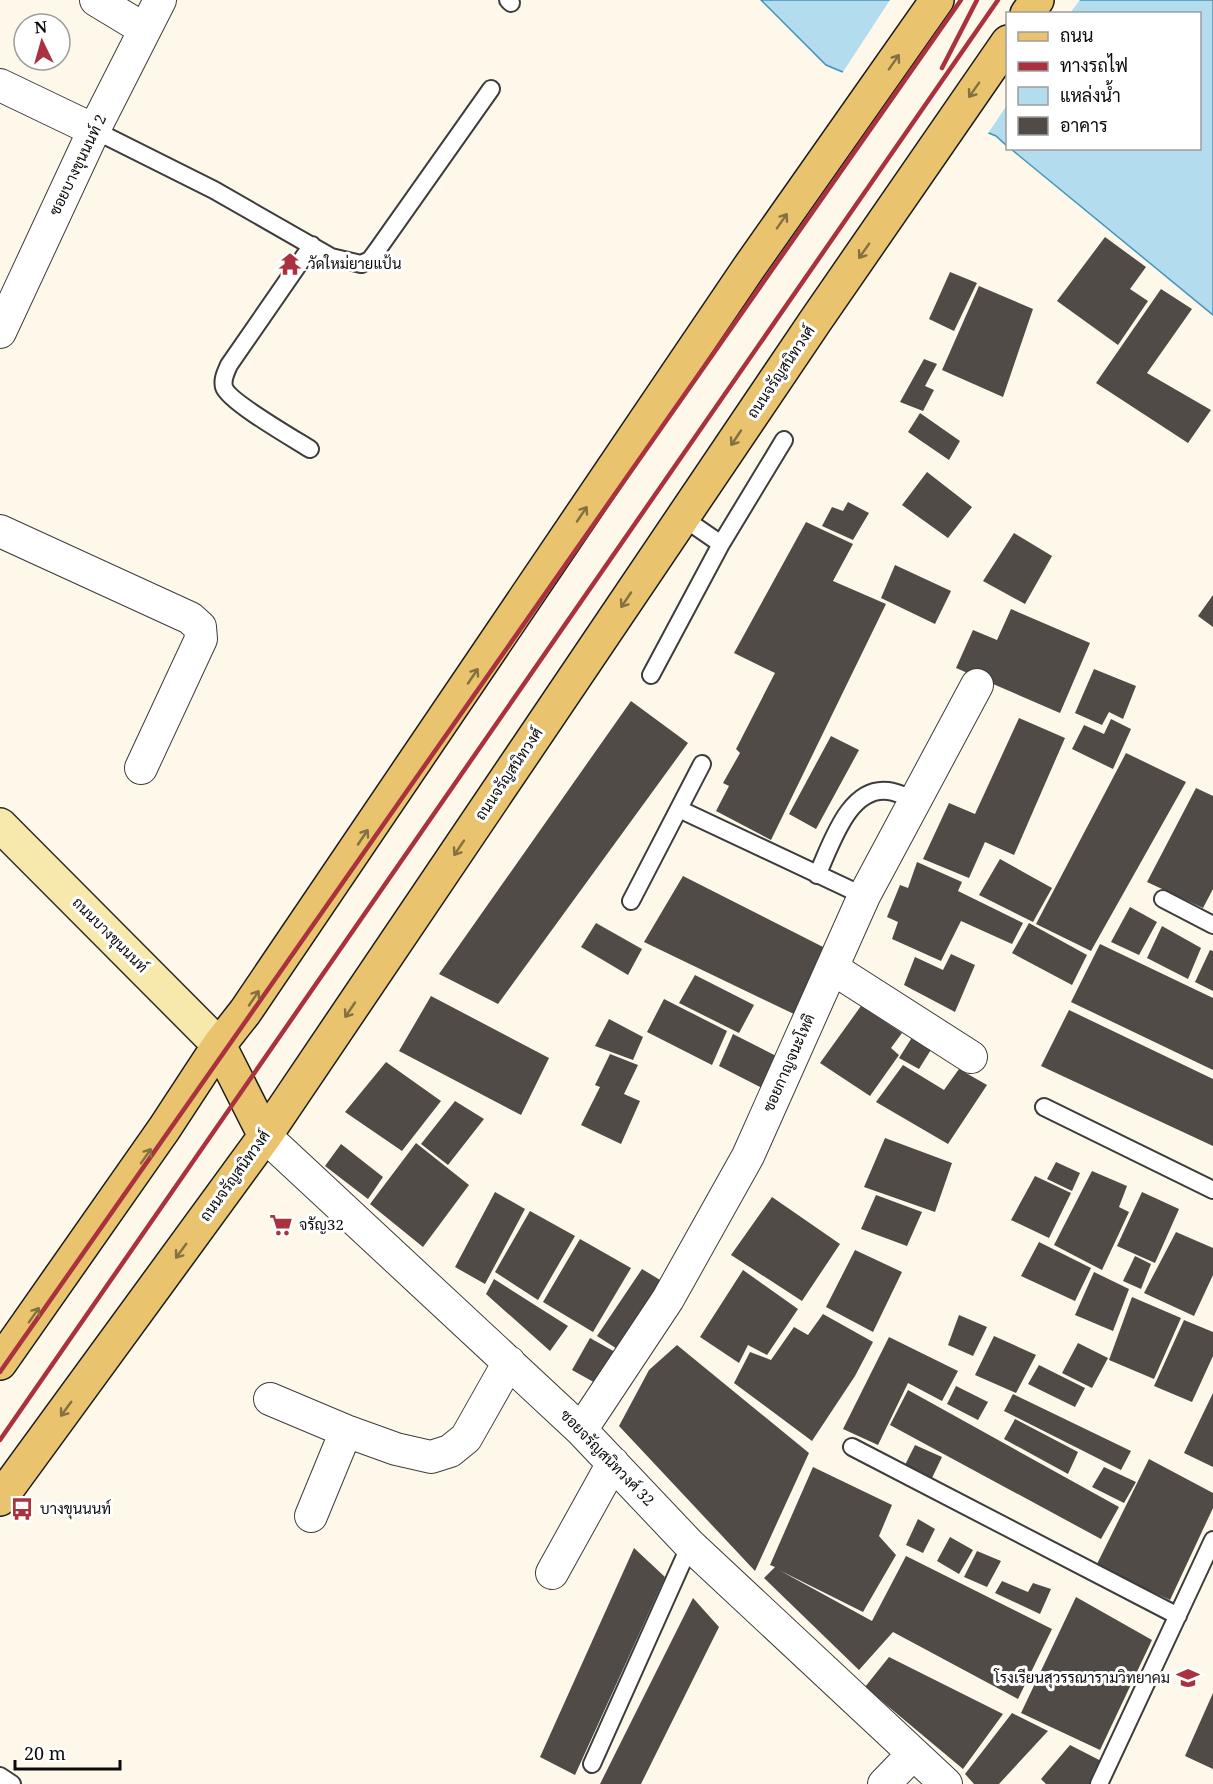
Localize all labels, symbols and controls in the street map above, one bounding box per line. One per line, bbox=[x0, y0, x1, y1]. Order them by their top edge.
north arrow bbox=[12, 12, 72, 72]
legend bbox=[1006, 12, 1201, 150]
text: N bbox=[33, 16, 48, 39]
text: ถนน bbox=[1060, 23, 1093, 47]
text: ทางรถไฟ bbox=[1060, 53, 1128, 77]
one-way arrow bbox=[888, 54, 900, 70]
text: แหล่งน้ำ bbox=[1060, 80, 1121, 107]
one-way arrow bbox=[968, 82, 980, 98]
street label: ซอยบางขุนนนท์ 2 bbox=[44, 111, 112, 219]
text: อาคาร bbox=[1060, 113, 1108, 137]
one-way arrow bbox=[776, 214, 788, 230]
one-way arrow bbox=[858, 242, 870, 259]
temple icon: วัดใหม่ยายแป้น bbox=[277, 251, 303, 277]
place label: วัดใหม่ยายแป้น bbox=[308, 253, 401, 273]
street label: ถนนจรัญสนิทวงศ์ bbox=[742, 321, 819, 422]
one-way arrow bbox=[730, 429, 742, 446]
one-way arrow bbox=[576, 506, 588, 523]
one-way arrow bbox=[620, 591, 633, 608]
one-way arrow bbox=[467, 668, 479, 684]
street label: ถนนจรัญสนิทวงศ์ bbox=[470, 723, 547, 824]
one-way arrow bbox=[358, 829, 370, 846]
one-way arrow bbox=[453, 840, 465, 856]
street label: ถนนบางขุนนนท์ bbox=[67, 892, 153, 978]
one-way arrow bbox=[248, 991, 260, 1007]
one-way arrow bbox=[344, 1001, 356, 1018]
street label: ซอยกาญจนะโหติ bbox=[758, 1010, 819, 1115]
street label: ถนนจรัญสนิทวงศ์ bbox=[195, 1126, 274, 1225]
one-way arrow bbox=[140, 1148, 152, 1164]
supermarket icon: จรัญ32 bbox=[268, 1212, 294, 1238]
place label: จรัญ32 bbox=[299, 1214, 344, 1234]
one-way arrow bbox=[174, 1242, 187, 1258]
one-way arrow bbox=[28, 1308, 40, 1324]
one-way arrow bbox=[60, 1400, 72, 1416]
street label: ซอยจรัญสนิทวงศ์ 32 bbox=[556, 1405, 659, 1510]
bus stop icon: บางขุนนนท์ bbox=[9, 1496, 35, 1522]
place label: บางขุนนนท์ bbox=[40, 1498, 111, 1520]
school or university icon: โรงเรียนสุวรรณารามวิทยาคม bbox=[1175, 1665, 1201, 1691]
place label: โรงเรียนสุวรรณารามวิทยาคม bbox=[993, 1667, 1170, 1689]
scale bar bbox=[15, 1733, 120, 1771]
text: 20 m bbox=[24, 1741, 66, 1765]

